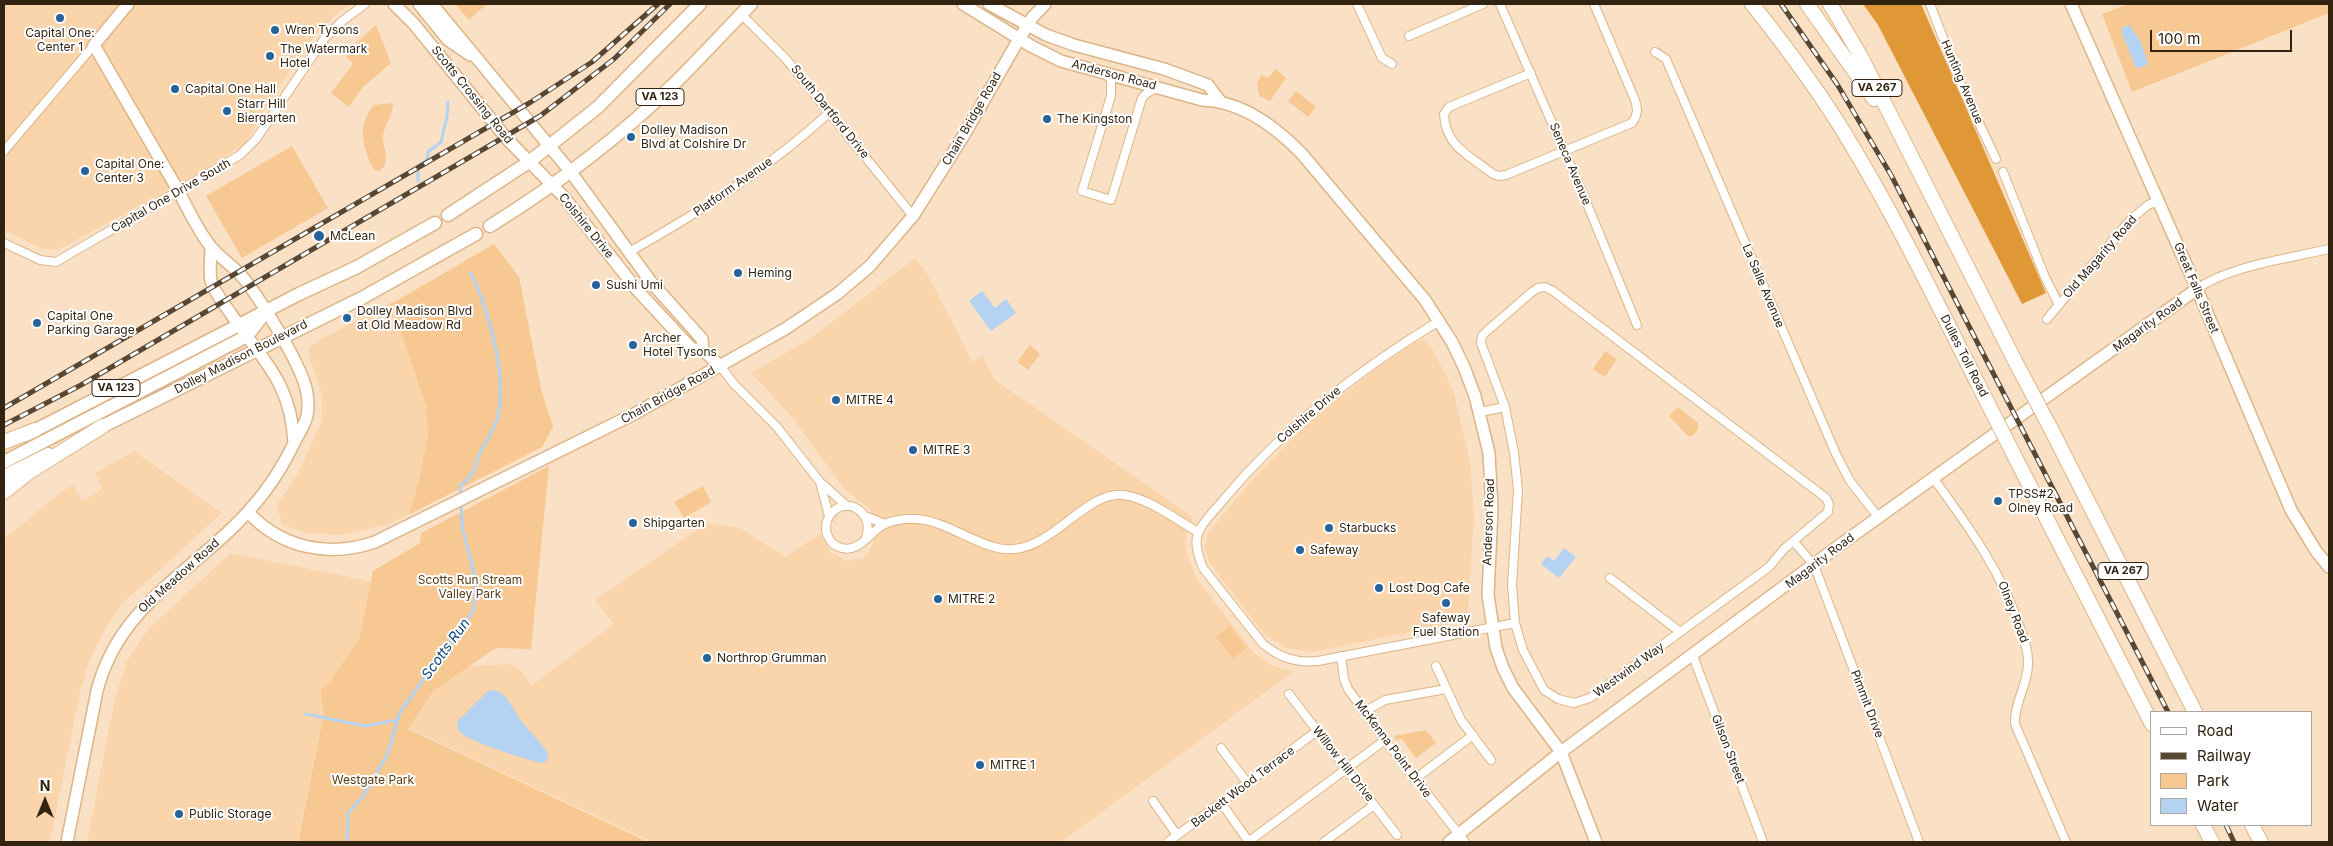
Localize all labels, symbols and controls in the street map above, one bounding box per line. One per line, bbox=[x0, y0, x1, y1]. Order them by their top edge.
marker: Capital One: Center 1 bbox=[54, 12, 66, 24]
scale bar bbox=[2153, 20, 2296, 52]
place label: Wren Tysons bbox=[285, 23, 359, 37]
marker: Wren Tysons bbox=[269, 24, 281, 36]
place label: Capital One: Center 1 bbox=[25, 26, 95, 54]
text: 100 m bbox=[2158, 29, 2200, 48]
street label: Hunting Avenue bbox=[1938, 38, 1986, 126]
place label: The Watermark Hotel bbox=[280, 42, 367, 70]
street label: Scotts Crossing Road bbox=[428, 43, 516, 147]
marker: The Watermark Hotel bbox=[264, 50, 276, 62]
street label: Anderson Road bbox=[1070, 57, 1158, 93]
street label: South Dartford Drive bbox=[788, 62, 872, 162]
street label: Chain Bridge Road bbox=[939, 70, 1005, 168]
road number: VA 267 bbox=[1852, 80, 1902, 96]
place label: Capital One Hall bbox=[185, 82, 276, 96]
marker: Capital One Hall bbox=[169, 83, 181, 95]
road number: VA 123 bbox=[636, 88, 684, 105]
place label: Starr Hill Biergarten bbox=[237, 97, 296, 125]
marker: Starr Hill Biergarten bbox=[221, 105, 233, 117]
place label: The Kingston bbox=[1057, 112, 1132, 126]
marker: The Kingston bbox=[1041, 113, 1053, 125]
street label: Seneca Avenue bbox=[1546, 121, 1594, 207]
place label: Dolley Madison Blvd at Colshire Dr bbox=[641, 123, 746, 151]
marker: Dolley Madison Blvd at Colshire Dr bbox=[625, 131, 637, 143]
street label: Platform Avenue bbox=[691, 154, 775, 220]
street label: Capital One Drive South bbox=[109, 156, 233, 236]
place label: Capital One: Center 3 bbox=[95, 157, 164, 185]
marker: Capital One: Center 3 bbox=[79, 165, 91, 177]
street label: Colshire Drive bbox=[555, 191, 617, 261]
street label: Old Magarity Road bbox=[2060, 213, 2140, 301]
marker: McLean bbox=[312, 229, 326, 243]
place label: McLean bbox=[330, 229, 375, 243]
street label: Great Falls Street bbox=[2170, 240, 2222, 336]
street label: La Salle Avenue bbox=[1739, 242, 1787, 330]
place label: Heming bbox=[748, 266, 792, 280]
marker: Heming bbox=[732, 267, 744, 279]
place label: Sushi Umi bbox=[606, 278, 663, 292]
marker: Sushi Umi bbox=[590, 279, 602, 291]
street label: Magarity Road bbox=[2110, 295, 2186, 355]
place label: Dolley Madison Blvd at Old Meadow Rd bbox=[357, 304, 472, 332]
place label: Capital One Parking Garage bbox=[47, 309, 135, 337]
marker: Dolley Madison Blvd at Old Meadow Rd bbox=[341, 312, 353, 324]
street label: Dulles Toll Road bbox=[1937, 312, 1991, 400]
marker: Capital One Parking Garage bbox=[31, 317, 43, 329]
street label: Dolley Madison Boulevard bbox=[172, 317, 310, 397]
place label: Archer Hotel Tysons bbox=[643, 331, 717, 359]
marker: Archer Hotel Tysons bbox=[627, 339, 639, 351]
street label: Chain Bridge Road bbox=[618, 363, 718, 427]
road number: VA 123 bbox=[92, 379, 140, 396]
street label: Colshire Drive bbox=[1274, 383, 1344, 447]
place label: MITRE 4 bbox=[846, 393, 894, 407]
marker: MITRE 4 bbox=[830, 394, 842, 406]
place label: MITRE 3 bbox=[923, 443, 971, 457]
marker: MITRE 3 bbox=[907, 444, 919, 456]
street label: Anderson Road bbox=[1480, 478, 1498, 566]
place label: TPSS#2 Olney Road bbox=[2008, 487, 2073, 515]
marker: TPSS#2 Olney Road bbox=[1992, 495, 2004, 507]
place label: Shipgarten bbox=[643, 516, 705, 530]
marker: Shipgarten bbox=[627, 517, 639, 529]
place label: Starbucks bbox=[1339, 521, 1396, 535]
marker: Starbucks bbox=[1323, 522, 1335, 534]
street label: Magarity Road bbox=[1783, 530, 1857, 592]
street label: Old Meadow Road bbox=[136, 536, 222, 616]
place label: Safeway bbox=[1310, 543, 1358, 557]
marker: Safeway bbox=[1294, 544, 1306, 556]
road number: VA 267 bbox=[2098, 562, 2148, 580]
park label: Scotts Run Stream Valley Park bbox=[418, 573, 522, 601]
street label: Olney Road bbox=[1995, 579, 2031, 645]
place label: Lost Dog Cafe bbox=[1389, 581, 1470, 595]
marker: Lost Dog Cafe bbox=[1373, 582, 1385, 594]
place label: MITRE 2 bbox=[948, 592, 995, 606]
marker: MITRE 2 bbox=[932, 593, 944, 605]
marker: Safeway Fuel Station bbox=[1440, 597, 1452, 609]
place label: Safeway Fuel Station bbox=[1413, 611, 1479, 639]
water label: Scotts Run bbox=[418, 615, 474, 683]
street label: Westwind Way bbox=[1591, 640, 1667, 700]
place label: Northrop Grumman bbox=[717, 651, 827, 665]
marker: Northrop Grumman bbox=[701, 652, 713, 664]
street label: Pimmit Drive bbox=[1847, 668, 1887, 740]
street label: McKenna Point Drive bbox=[1352, 697, 1434, 801]
legend bbox=[2150, 711, 2313, 826]
street label: Gilson Street bbox=[1708, 713, 1748, 785]
text: Road bbox=[2197, 721, 2233, 740]
street label: Willow Hill Drive bbox=[1309, 724, 1377, 804]
street label: Backett Wood Terrace bbox=[1188, 743, 1298, 831]
text: Railway bbox=[2197, 746, 2251, 765]
place label: MITRE 1 bbox=[990, 758, 1035, 772]
marker: MITRE 1 bbox=[974, 759, 986, 771]
text: Park bbox=[2197, 771, 2229, 790]
park label: Westgate Park bbox=[332, 773, 414, 787]
north arrow bbox=[20, 776, 70, 826]
text: N bbox=[40, 777, 50, 794]
text: Water bbox=[2197, 796, 2239, 815]
place label: Public Storage bbox=[189, 807, 271, 821]
marker: Public Storage bbox=[173, 808, 185, 820]

